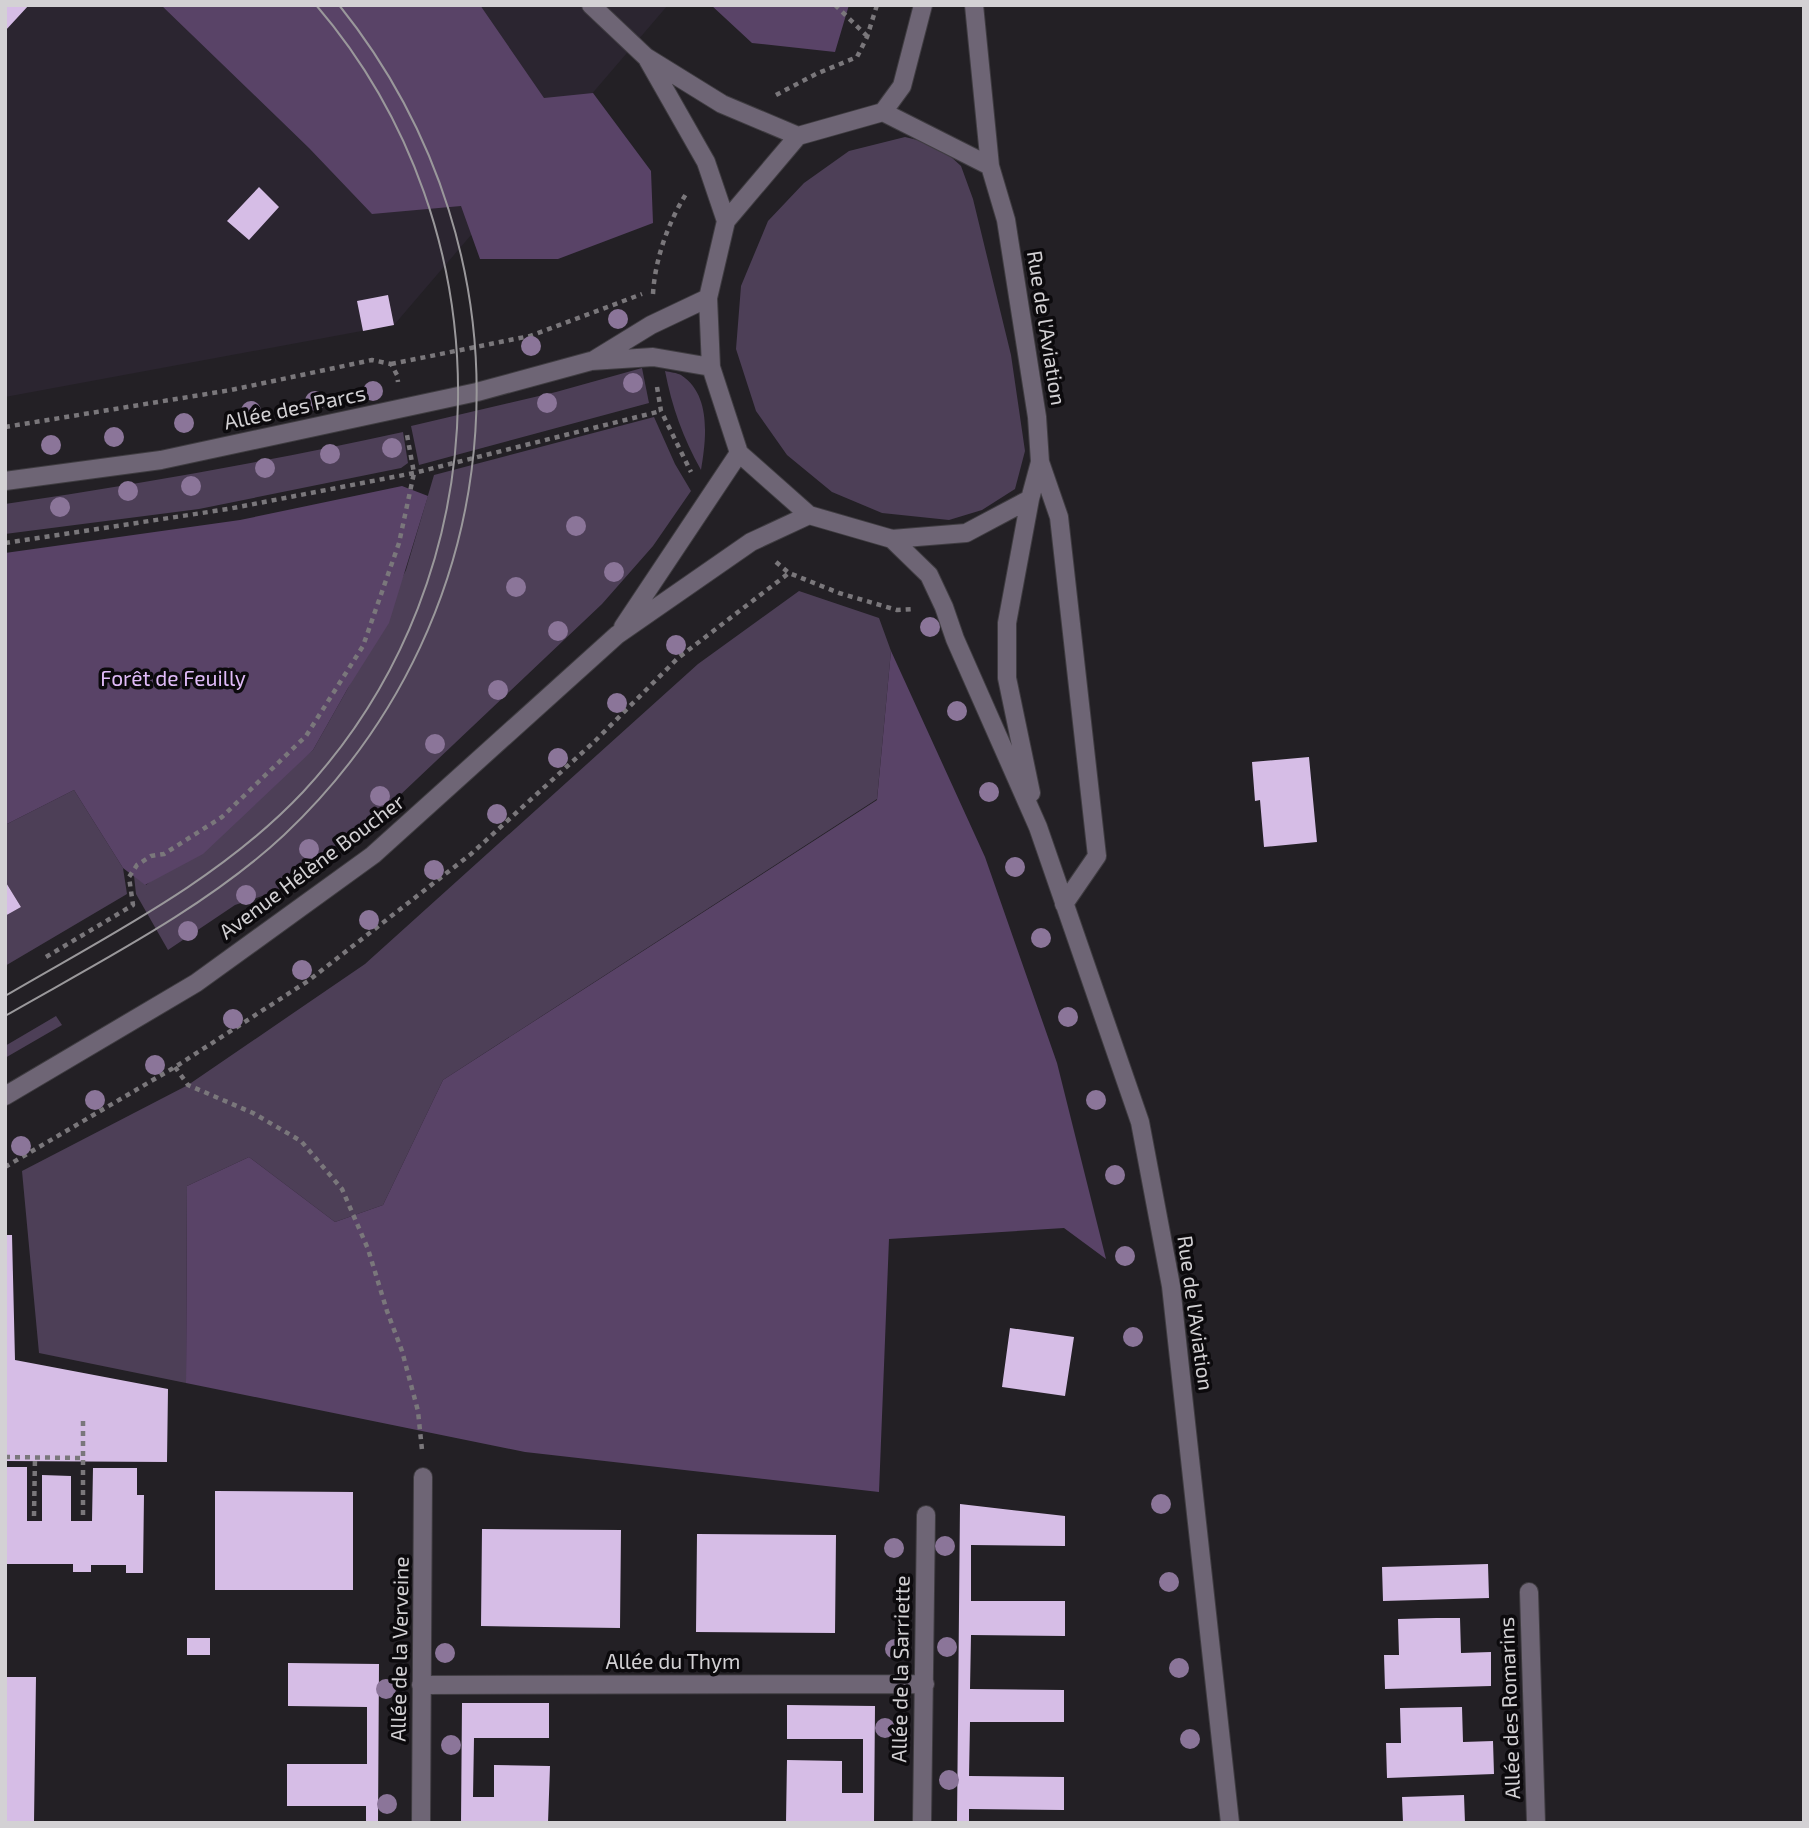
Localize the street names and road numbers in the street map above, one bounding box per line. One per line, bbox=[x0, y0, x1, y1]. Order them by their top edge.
street label: Rue de l'Aviation bbox=[1023, 249, 1072, 407]
street label: Allée des Parcs bbox=[221, 379, 368, 434]
street label: Avenue Hélène Boucher bbox=[214, 788, 409, 944]
street label: Rue de l'Aviation bbox=[1173, 1234, 1220, 1392]
street label: Allée de la Verveine bbox=[384, 1556, 413, 1742]
street label: Allée de la Sarriette bbox=[885, 1575, 914, 1763]
street label: Allée des Romarins bbox=[1493, 1616, 1524, 1800]
street label: Allée du Thym bbox=[606, 1648, 740, 1673]

